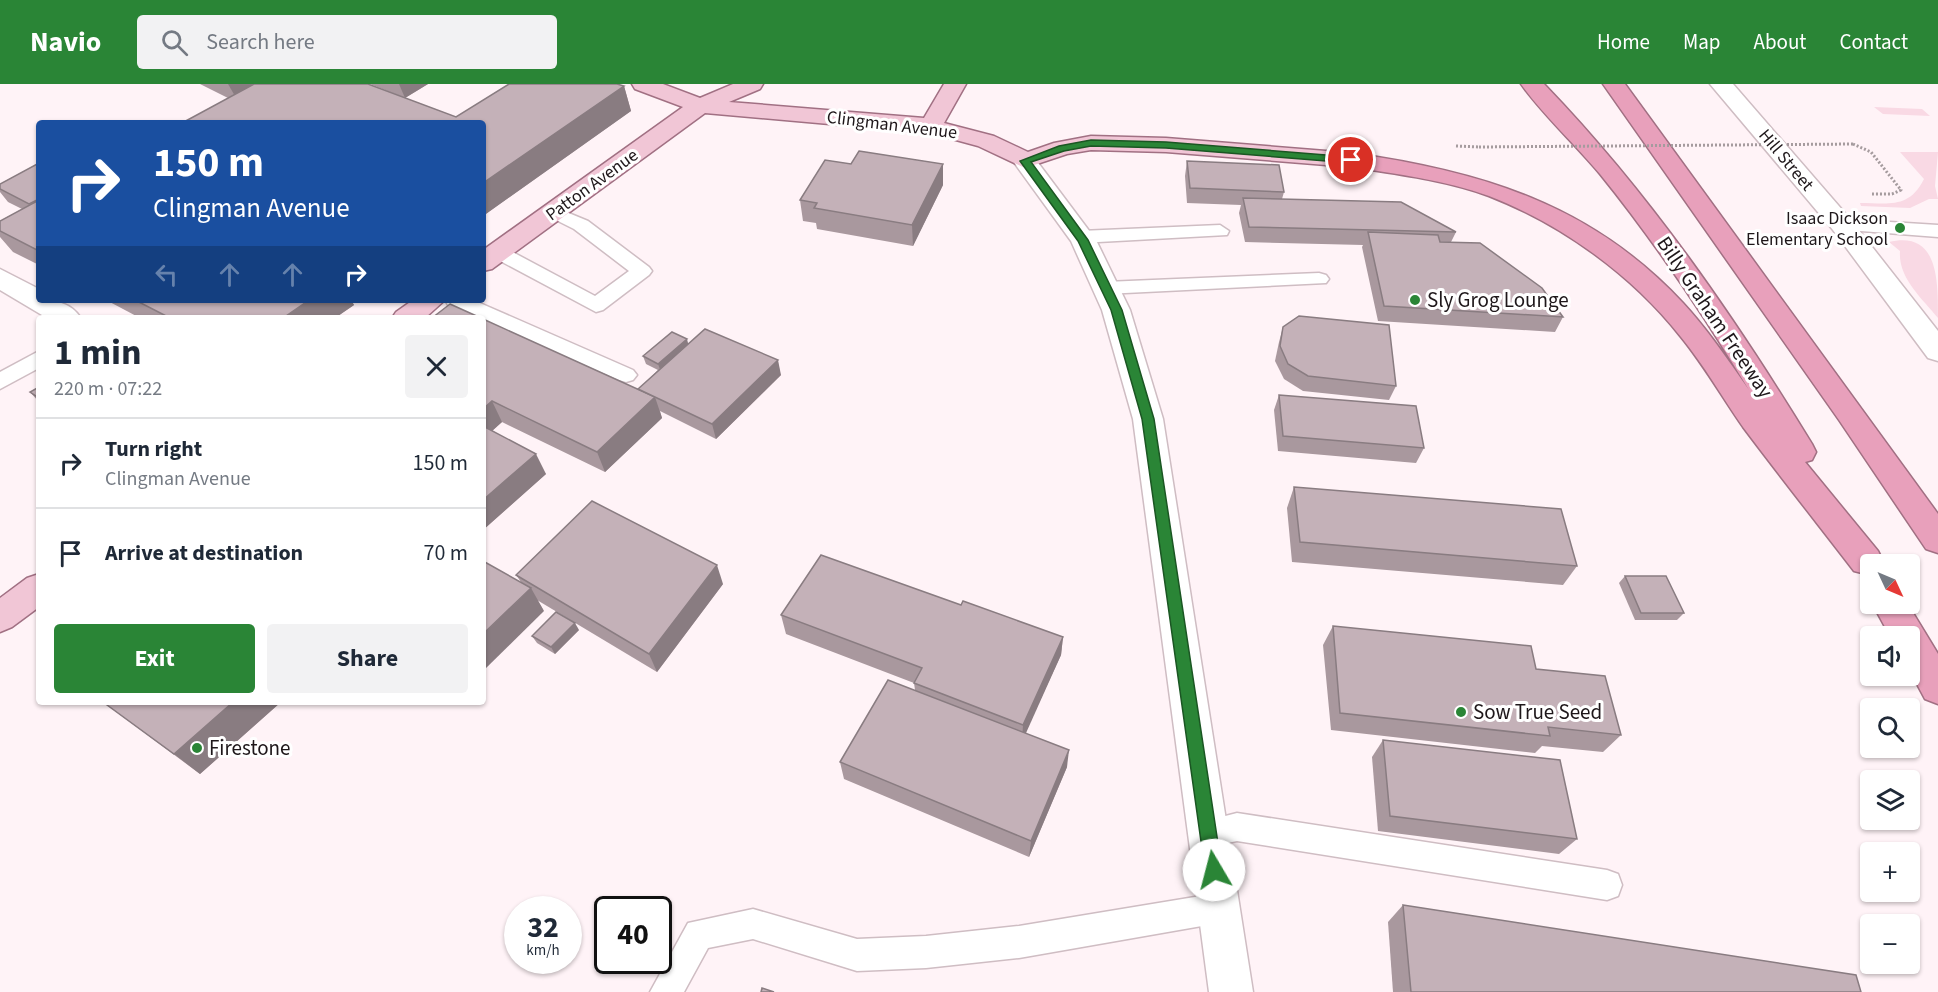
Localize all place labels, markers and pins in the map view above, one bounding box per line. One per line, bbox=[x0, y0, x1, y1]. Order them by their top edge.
pin bbox=[1325, 134, 1376, 185]
place label: Isaac Dickson Elementary School bbox=[1746, 206, 1888, 252]
marker: Isaac Dickson Elementary School bbox=[1893, 221, 1907, 235]
place label: Sly Grog Lounge bbox=[1427, 285, 1569, 315]
marker: Sly Grog Lounge bbox=[1408, 293, 1422, 307]
place label: Sow True Seed bbox=[1473, 697, 1602, 727]
marker: Sow True Seed bbox=[1454, 705, 1468, 719]
place label: Firestone bbox=[209, 733, 291, 763]
marker: Firestone bbox=[190, 741, 204, 755]

